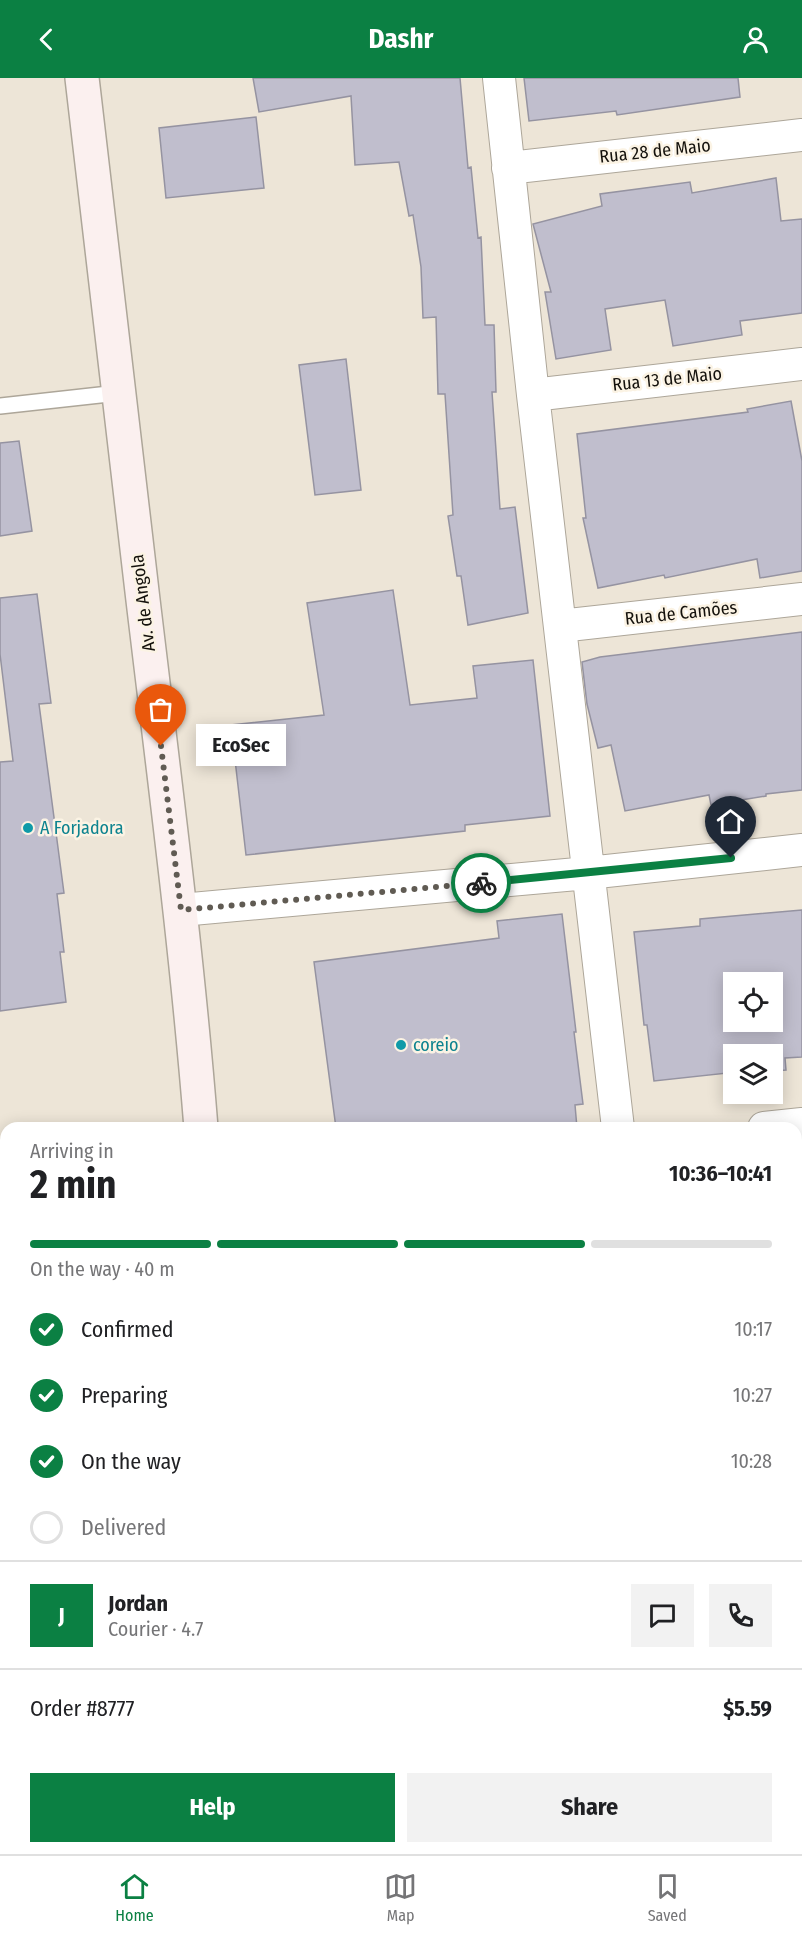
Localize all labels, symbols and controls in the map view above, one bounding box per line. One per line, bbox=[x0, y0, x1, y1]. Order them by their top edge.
icon: back bbox=[30, 23, 63, 56]
text: Dashr bbox=[369, 23, 433, 55]
icon: person bbox=[739, 23, 772, 56]
street label: Rua 28 de Maio bbox=[598, 134, 712, 168]
street label: Rua 13 de Maio bbox=[611, 362, 723, 396]
street label: Av. de Angola bbox=[126, 553, 160, 653]
street label: Rua de Camões bbox=[624, 596, 739, 630]
pin bbox=[135, 684, 186, 746]
icon: bag bbox=[144, 693, 177, 726]
callout: EcoSec bbox=[197, 725, 287, 767]
text: EcoSec bbox=[212, 733, 270, 757]
pin bbox=[705, 796, 756, 858]
icon: home bbox=[714, 805, 747, 838]
place label: A Forjadora bbox=[40, 817, 124, 839]
marker: A Forjadora bbox=[21, 821, 35, 835]
courier bbox=[451, 853, 511, 913]
icon: bike bbox=[465, 867, 498, 900]
map controls bbox=[723, 972, 783, 1104]
button: locate bbox=[723, 972, 783, 1032]
place label: coreio bbox=[413, 1034, 459, 1056]
marker: coreio bbox=[394, 1038, 408, 1052]
button: layers bbox=[723, 1044, 783, 1104]
text: Arriving in bbox=[30, 1139, 114, 1163]
text: 10:36–10:41 bbox=[669, 1160, 772, 1187]
text: 2 min bbox=[30, 1162, 116, 1208]
text: On the way · 40 m bbox=[30, 1257, 175, 1281]
icon: check bbox=[30, 1313, 63, 1346]
text: Confirmed bbox=[81, 1316, 174, 1343]
text: 10:17 bbox=[734, 1317, 772, 1341]
icon: check bbox=[30, 1379, 63, 1412]
text: Preparing bbox=[81, 1382, 167, 1409]
text: 10:27 bbox=[733, 1383, 772, 1407]
icon: check bbox=[30, 1445, 63, 1478]
text: On the way bbox=[81, 1448, 181, 1475]
text: 10:28 bbox=[731, 1449, 772, 1473]
text: Delivered bbox=[81, 1514, 166, 1541]
button: chat bbox=[631, 1584, 694, 1647]
button: phone bbox=[709, 1584, 772, 1647]
text: Jordan bbox=[108, 1590, 168, 1617]
text: J bbox=[58, 1602, 65, 1629]
text: Courier · 4.7 bbox=[108, 1617, 203, 1641]
text: Order #8777 bbox=[30, 1695, 134, 1722]
text: $5.59 bbox=[723, 1695, 772, 1722]
button: Help bbox=[30, 1773, 395, 1842]
button: Share bbox=[407, 1773, 772, 1842]
tab: Home bbox=[115, 1870, 154, 1925]
tab: Map bbox=[384, 1870, 417, 1925]
tab: Saved bbox=[648, 1870, 687, 1925]

